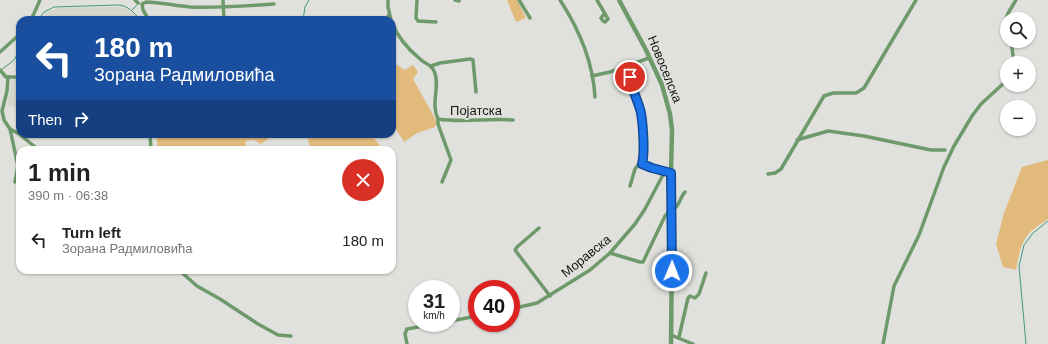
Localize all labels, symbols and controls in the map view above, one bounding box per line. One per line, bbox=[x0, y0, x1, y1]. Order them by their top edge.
map controls bbox=[1000, 12, 1036, 136]
button: search bbox=[1000, 12, 1036, 48]
icon: left bbox=[28, 32, 80, 84]
text: 180 m bbox=[94, 32, 173, 63]
street label: Новоселска bbox=[645, 33, 686, 106]
button: + bbox=[1000, 56, 1036, 92]
pin bbox=[613, 60, 647, 94]
text: Зорана Радмиловића bbox=[94, 65, 275, 85]
icon: arrive bbox=[619, 66, 641, 88]
button: − bbox=[1000, 100, 1036, 136]
street label: Појатска bbox=[450, 103, 503, 118]
icon: right bbox=[70, 108, 92, 130]
text: Then bbox=[28, 111, 62, 128]
text: 1 min bbox=[28, 159, 91, 186]
button: close bbox=[342, 159, 384, 201]
text: 390 m · 06:38 bbox=[28, 188, 108, 203]
text: Turn left bbox=[62, 224, 121, 241]
icon: left bbox=[28, 229, 50, 251]
street label: Моравска bbox=[558, 231, 614, 280]
text: 180 m bbox=[342, 232, 384, 249]
text: Зорана Радмиловића bbox=[62, 241, 192, 256]
position arrow bbox=[651, 250, 693, 292]
speed limit sign: 40 bbox=[468, 280, 520, 332]
text: 31 bbox=[423, 290, 445, 312]
text: km/h bbox=[423, 310, 445, 321]

